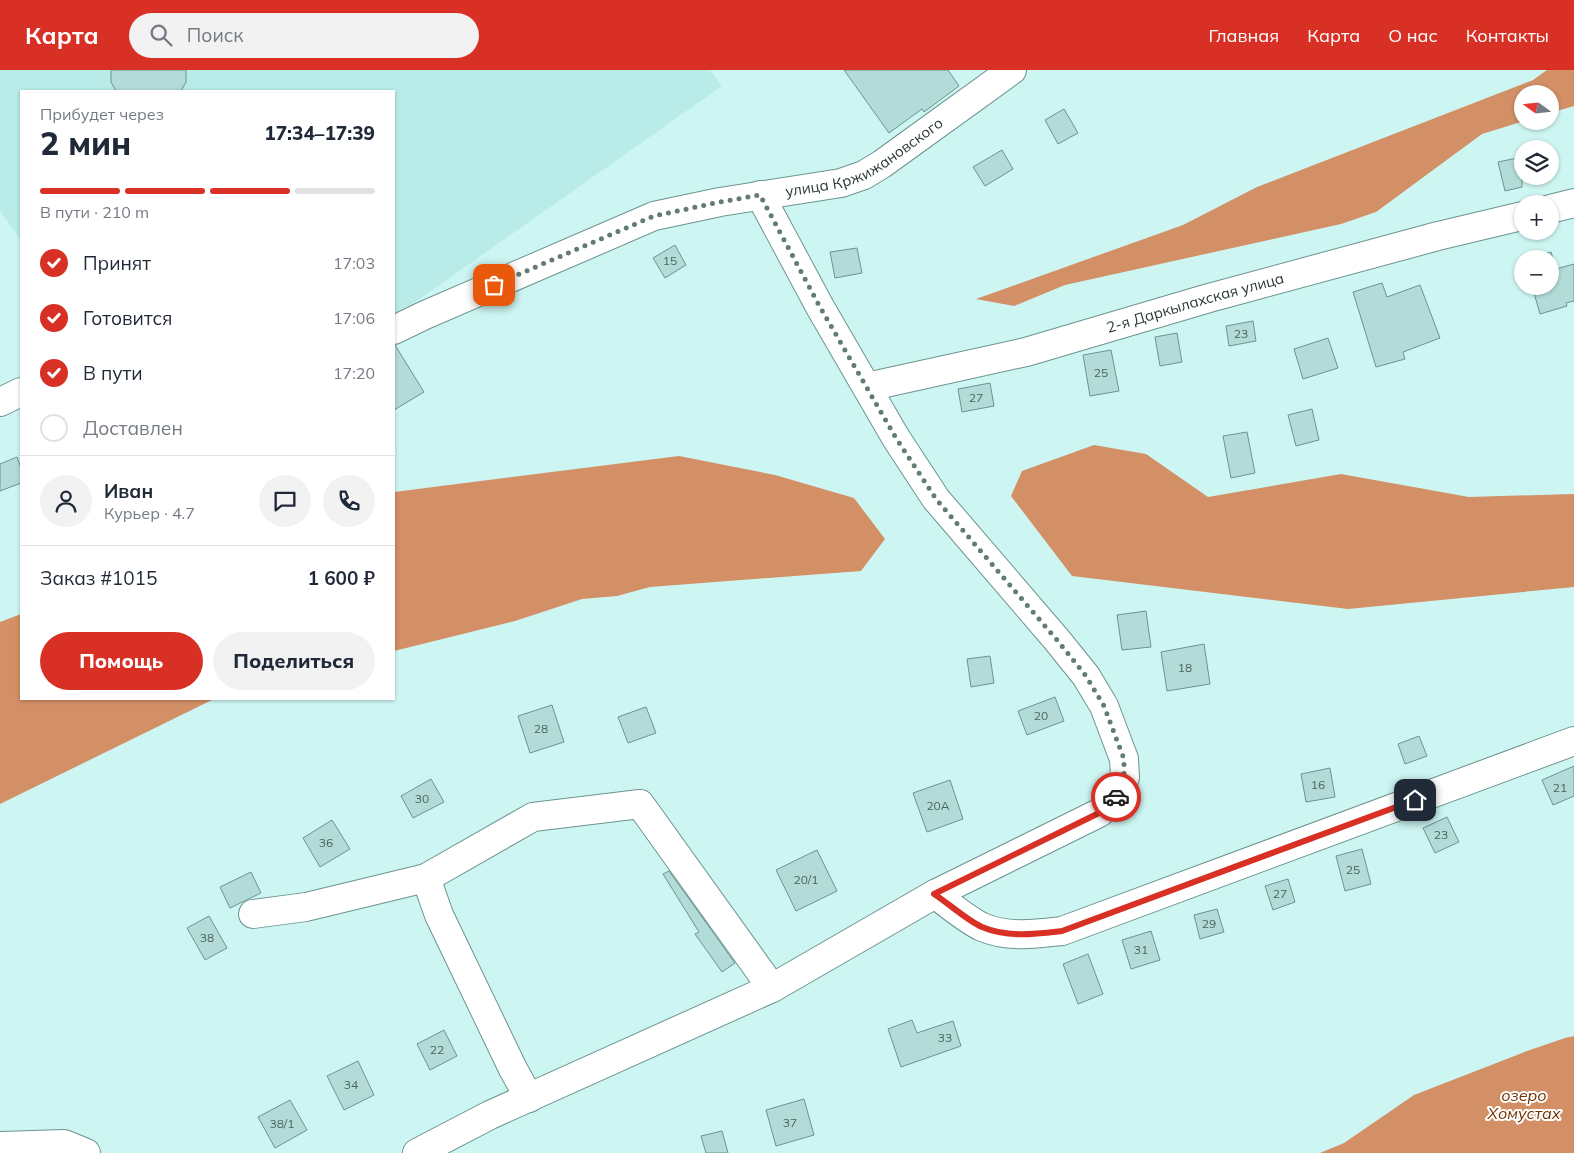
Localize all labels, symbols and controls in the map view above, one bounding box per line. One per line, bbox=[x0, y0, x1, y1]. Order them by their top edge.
search box bbox=[129, 13, 479, 58]
text: Карта bbox=[25, 20, 99, 50]
icon: search bbox=[147, 21, 175, 49]
text: Поиск bbox=[187, 23, 244, 47]
text: Главная bbox=[1209, 24, 1279, 47]
text: Карта bbox=[1307, 24, 1360, 47]
text: О нас bbox=[1388, 24, 1438, 47]
text: Контакты bbox=[1466, 24, 1549, 47]
north arrow bbox=[1514, 85, 1559, 130]
map controls bbox=[1514, 85, 1559, 295]
text: Прибудет через bbox=[40, 104, 164, 124]
street label: улица Кржижановского bbox=[784, 113, 947, 201]
text: 17:34–17:39 bbox=[264, 121, 375, 145]
text: 2 мин bbox=[40, 123, 131, 163]
button: layers bbox=[1514, 140, 1559, 185]
button: + bbox=[1514, 195, 1559, 240]
text: В пути · 210 m bbox=[40, 202, 149, 222]
icon: check bbox=[40, 249, 68, 277]
button: − bbox=[1514, 250, 1559, 295]
text: Принят bbox=[83, 251, 151, 275]
text: 17:03 bbox=[333, 253, 375, 273]
house number: 15 bbox=[663, 253, 677, 268]
pin bbox=[473, 264, 515, 306]
street label: 2-я Даркылахская улица bbox=[1104, 268, 1286, 337]
icon: bag bbox=[480, 271, 508, 299]
icon: check bbox=[40, 304, 68, 332]
text: Готовится bbox=[83, 306, 173, 330]
text: 17:06 bbox=[333, 308, 375, 328]
house number: 23 bbox=[1234, 326, 1248, 341]
icon: check bbox=[40, 359, 68, 387]
text: В пути bbox=[83, 361, 142, 385]
text: 17:20 bbox=[333, 363, 375, 383]
house number: 25 bbox=[1094, 365, 1108, 380]
house number: 27 bbox=[969, 390, 983, 405]
text: Доставлен bbox=[83, 416, 183, 440]
button: person bbox=[40, 475, 92, 527]
button: chat bbox=[259, 475, 311, 527]
button: phone bbox=[323, 475, 375, 527]
text: Иван bbox=[104, 479, 153, 503]
text: Курьер · 4.7 bbox=[104, 503, 195, 523]
text: Заказ #1015 bbox=[40, 566, 157, 590]
text: 1 600 ₽ bbox=[308, 566, 375, 590]
button: Помощь bbox=[40, 632, 203, 690]
button: Поделиться bbox=[213, 632, 375, 690]
house number: 18 bbox=[1178, 660, 1192, 675]
house number: 20 bbox=[1034, 708, 1048, 723]
house number: 28 bbox=[534, 721, 548, 736]
courier bbox=[1091, 772, 1141, 822]
house number: 16 bbox=[1311, 777, 1325, 792]
pin bbox=[1394, 779, 1436, 821]
house number: 21 bbox=[1553, 780, 1567, 795]
icon: car bbox=[1102, 783, 1130, 811]
icon: home bbox=[1401, 786, 1429, 814]
house number: 30 bbox=[415, 791, 429, 806]
house number: 20А bbox=[926, 798, 950, 813]
house number: 23 bbox=[1434, 827, 1448, 842]
house number: 36 bbox=[319, 835, 333, 850]
house number: 25 bbox=[1346, 862, 1360, 877]
house number: 20/1 bbox=[793, 872, 819, 887]
house number: 27 bbox=[1273, 886, 1287, 901]
house number: 29 bbox=[1202, 916, 1216, 931]
house number: 38 bbox=[200, 930, 214, 945]
house number: 31 bbox=[1134, 942, 1148, 957]
house number: 33 bbox=[938, 1030, 952, 1045]
house number: 22 bbox=[430, 1042, 444, 1057]
house number: 34 bbox=[344, 1077, 358, 1092]
water label: озеро Хомустах bbox=[1487, 1085, 1561, 1123]
house number: 37 bbox=[783, 1115, 797, 1130]
house number: 38/1 bbox=[269, 1116, 295, 1131]

